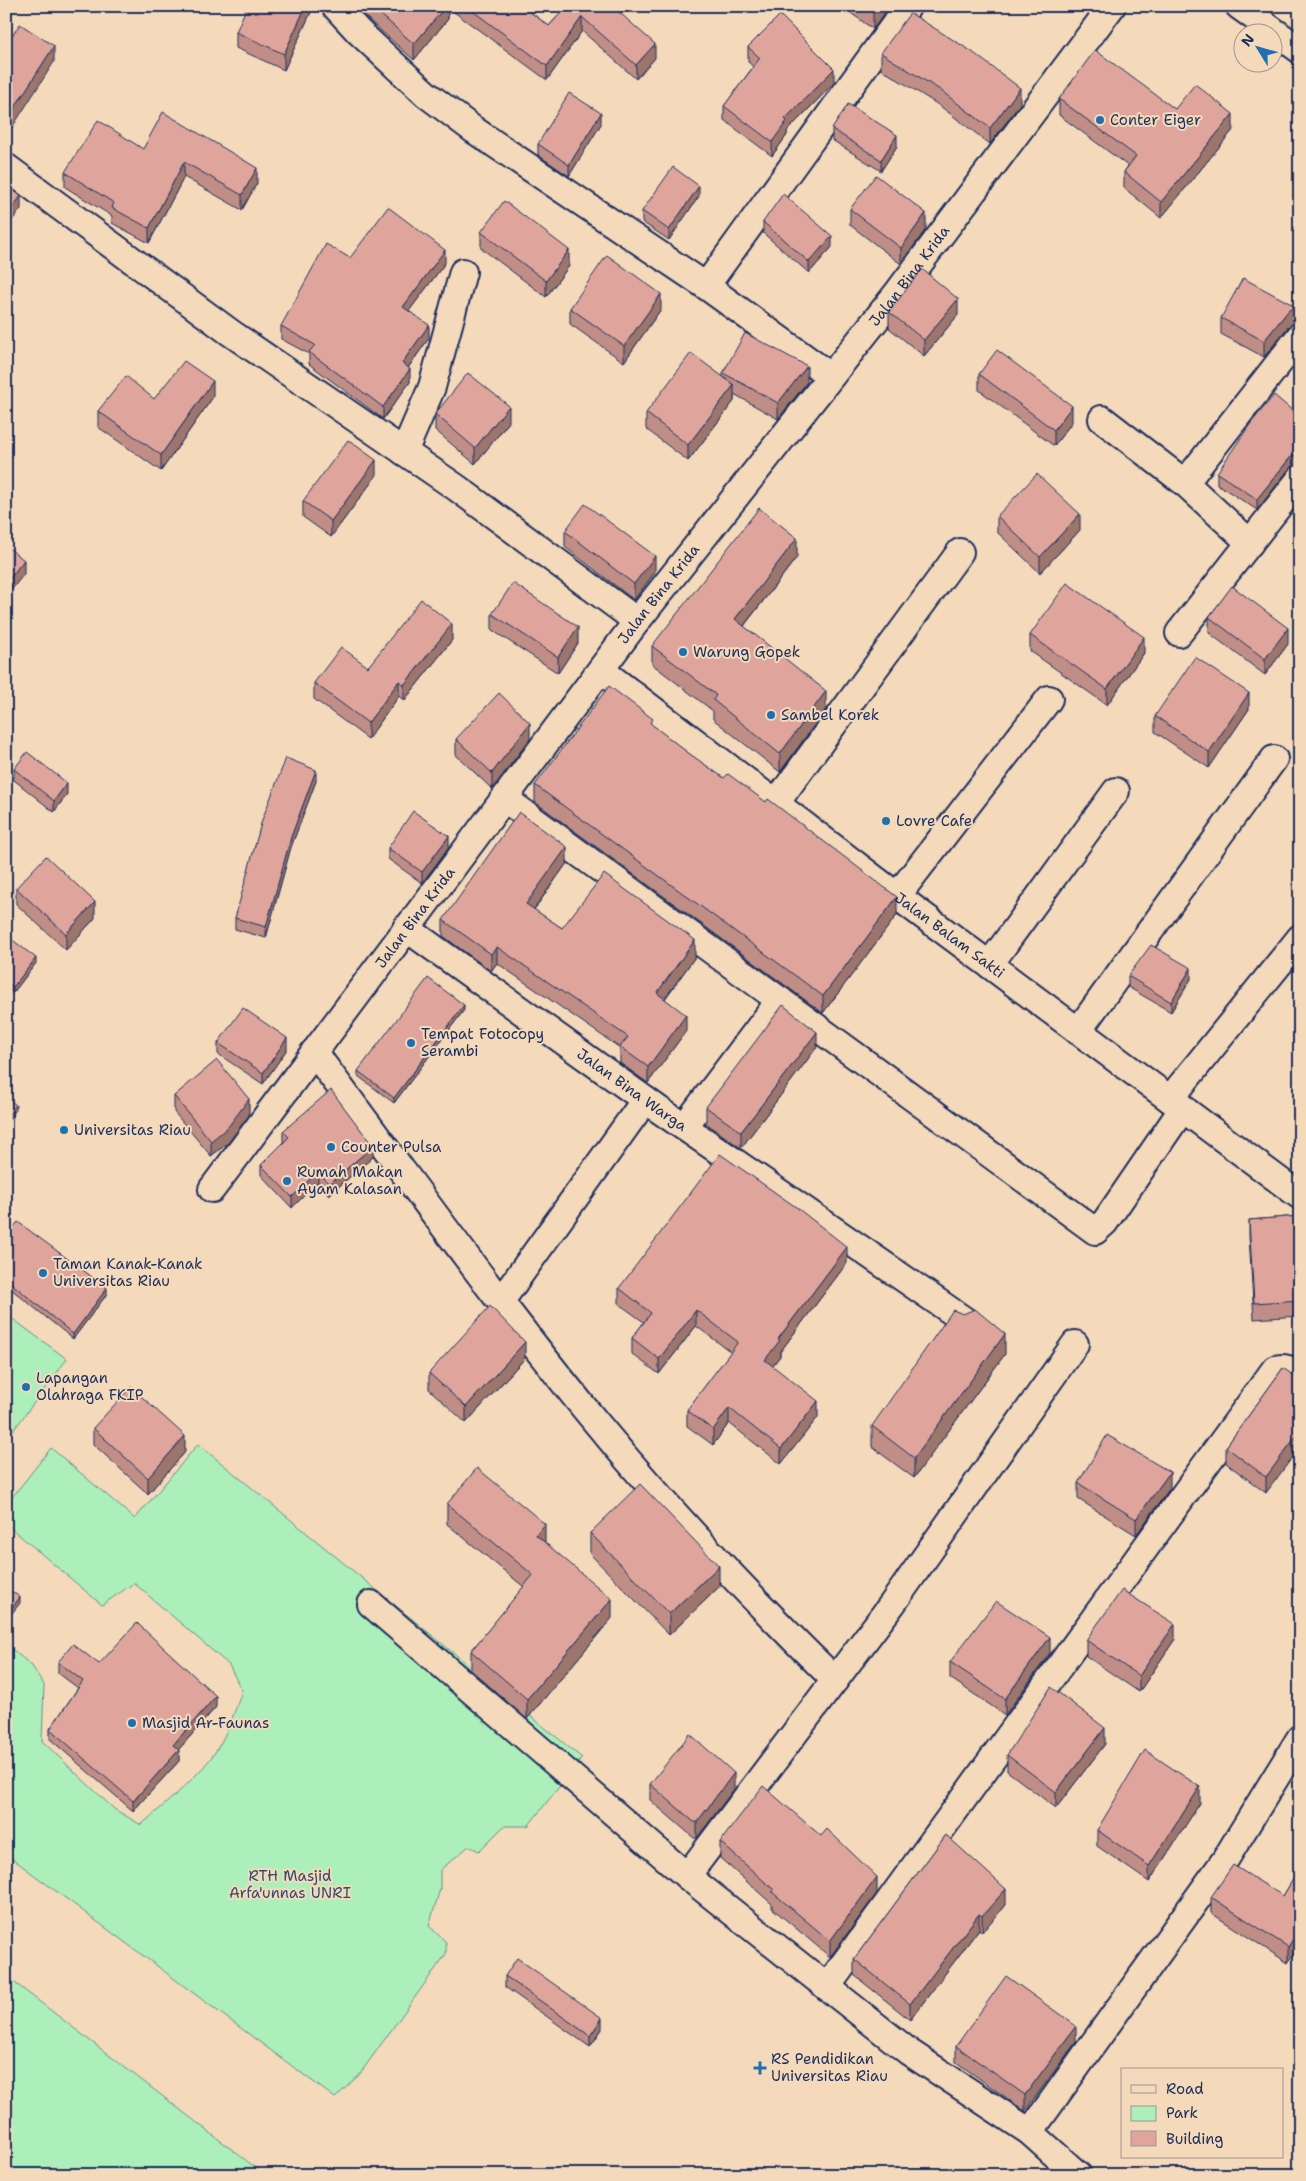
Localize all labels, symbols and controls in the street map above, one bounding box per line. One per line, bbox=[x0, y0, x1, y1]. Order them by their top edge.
north arrow bbox=[1234, 22, 1284, 72]
text: N bbox=[1237, 30, 1258, 50]
place label: Conter Eiger bbox=[1110, 110, 1201, 130]
marker: Conter Eiger bbox=[1094, 114, 1106, 126]
street label: Jalan Bina Krida bbox=[865, 221, 955, 330]
street label: Jalan Bina Krida bbox=[613, 540, 704, 648]
place label: Warung Gopek bbox=[693, 642, 800, 662]
marker: Warung Gopek bbox=[677, 646, 689, 658]
place label: Sambel Korek bbox=[781, 705, 879, 725]
marker: Sambel Korek bbox=[765, 709, 777, 721]
place label: Lovre Cafe bbox=[896, 811, 972, 831]
marker: Lovre Cafe bbox=[880, 815, 892, 827]
street label: Jalan Bina Krida bbox=[371, 862, 460, 972]
street label: Jalan Balam Sakti bbox=[891, 888, 1009, 983]
place label: Tempat Fotocopy Serambi bbox=[421, 1024, 544, 1061]
marker: Tempat Fotocopy Serambi bbox=[405, 1037, 417, 1049]
street label: Jalan Bina Warga bbox=[573, 1044, 691, 1136]
place label: Universitas Riau bbox=[74, 1120, 191, 1140]
marker: Universitas Riau bbox=[58, 1124, 70, 1136]
place label: Counter Pulsa bbox=[341, 1137, 442, 1157]
marker: Counter Pulsa bbox=[325, 1141, 337, 1153]
place label: Rumah Makan Ayam Kalasan bbox=[297, 1162, 403, 1199]
marker: Rumah Makan Ayam Kalasan bbox=[281, 1175, 293, 1187]
place label: Taman Kanak-Kanak Universitas Riau bbox=[53, 1254, 203, 1291]
marker: Taman Kanak-Kanak Universitas Riau bbox=[37, 1267, 49, 1279]
place label: Lapangan Olahraga FKIP bbox=[36, 1368, 144, 1405]
marker: Lapangan Olahraga FKIP bbox=[20, 1381, 32, 1393]
place label: Masjid Ar-Faunas bbox=[142, 1713, 269, 1733]
marker: Masjid Ar-Faunas bbox=[126, 1717, 138, 1729]
park label: RTH Masjid Arfa'unnas UNRI bbox=[229, 1866, 351, 1903]
place label: RS Pendidikan Universitas Riau bbox=[771, 2049, 888, 2086]
marker: RS Pendidikan Universitas Riau bbox=[753, 2061, 767, 2075]
legend bbox=[1121, 2068, 1284, 2158]
text: Road bbox=[1166, 2079, 1204, 2099]
text: Park bbox=[1166, 2103, 1198, 2123]
text: Building bbox=[1166, 2129, 1223, 2149]

